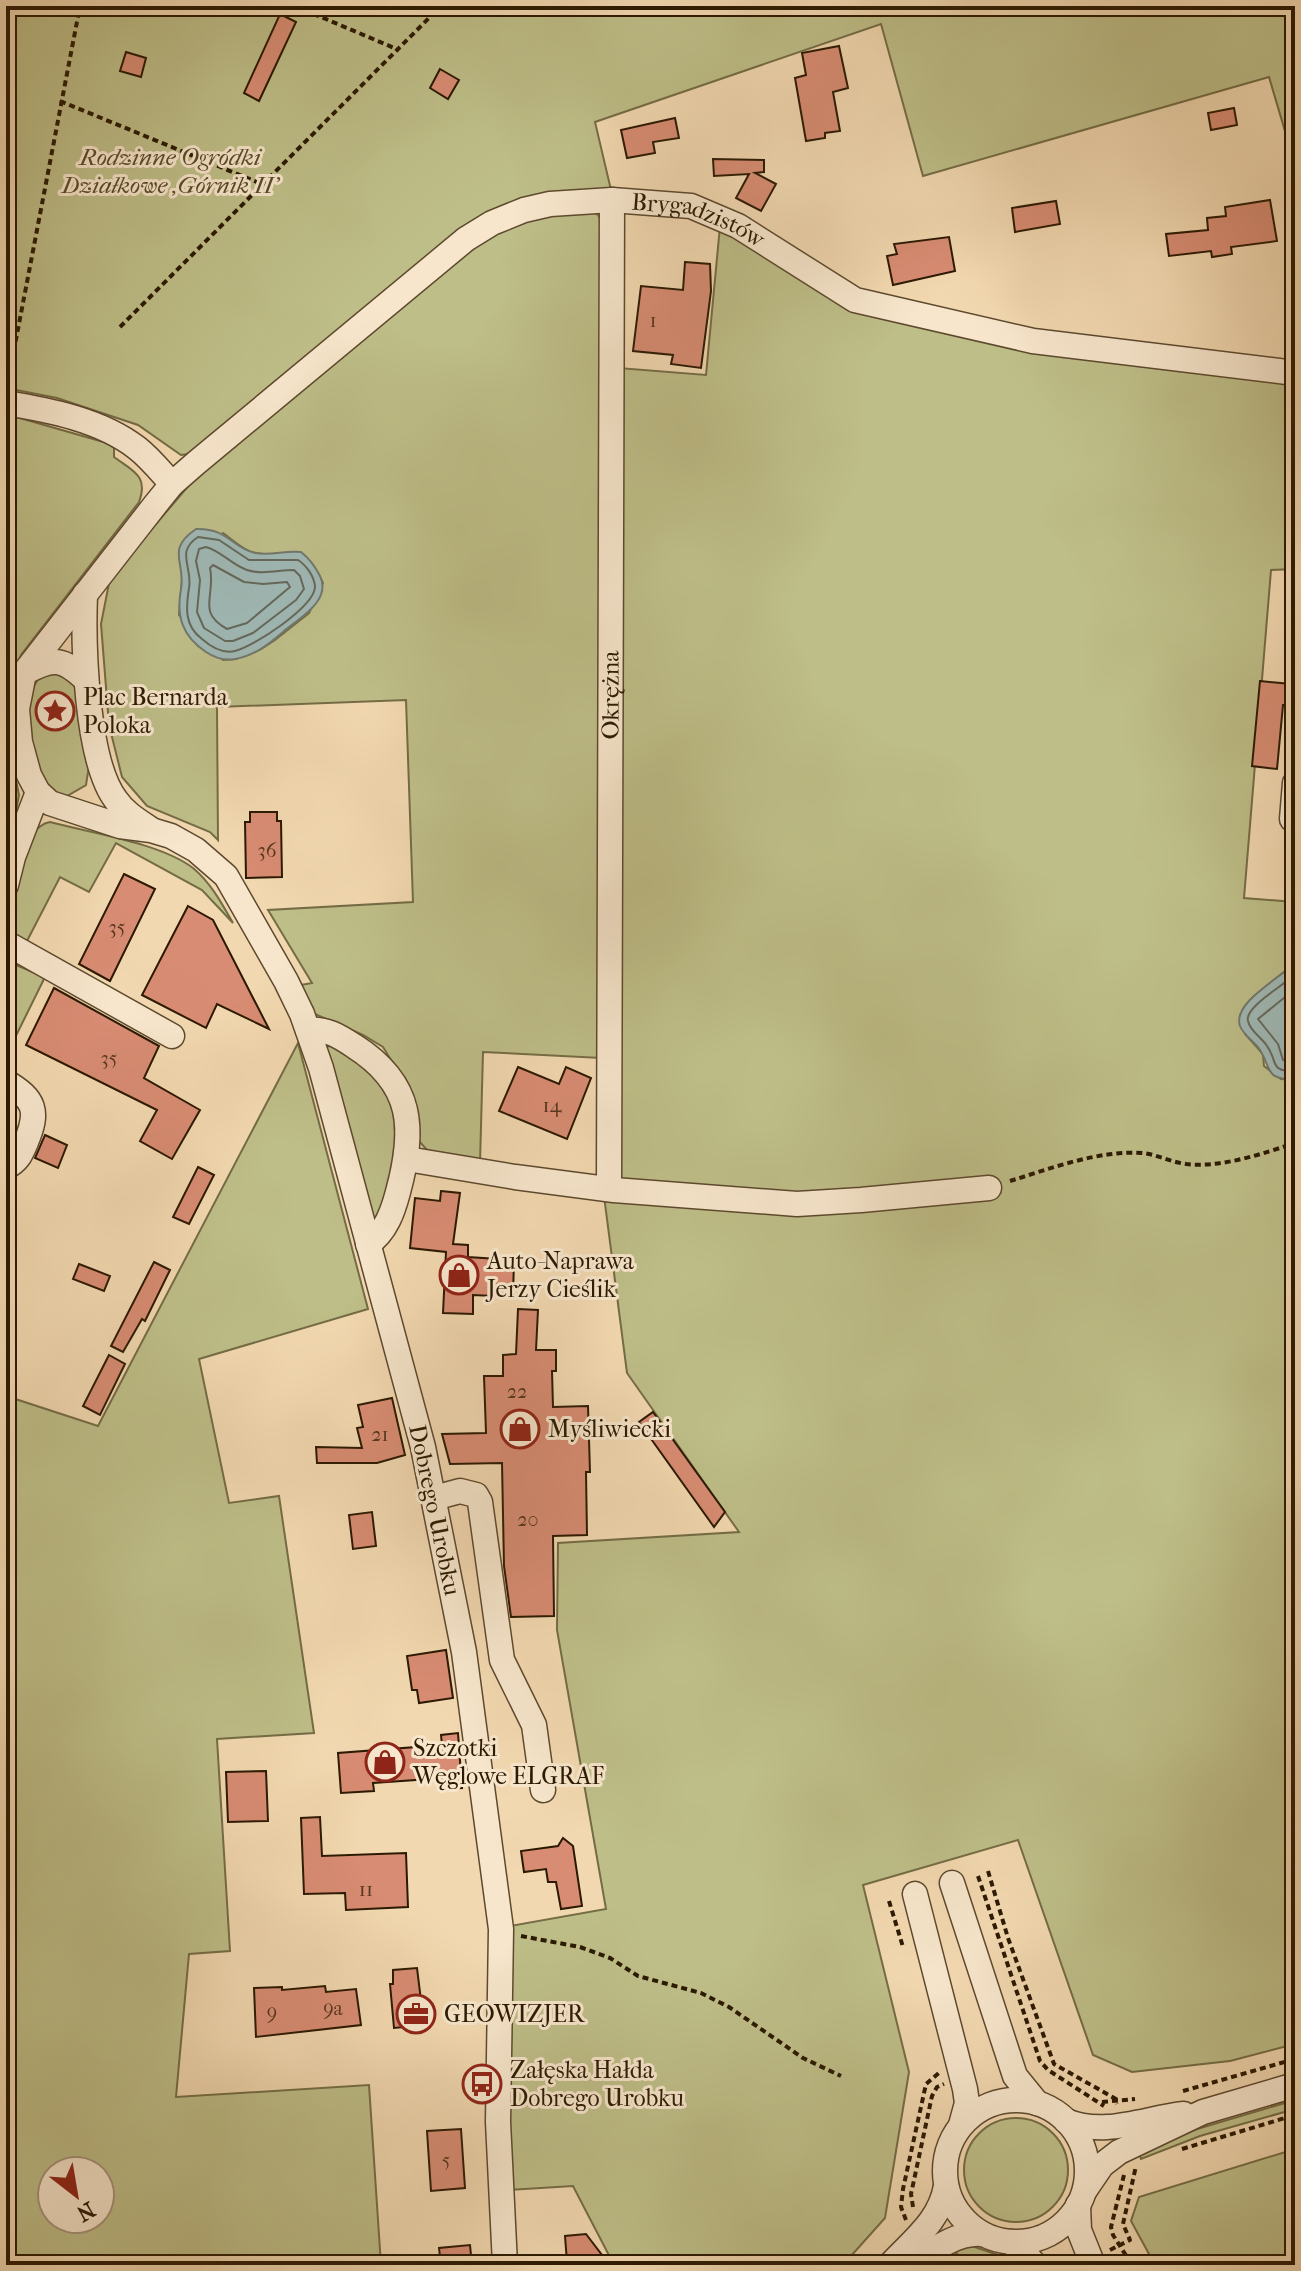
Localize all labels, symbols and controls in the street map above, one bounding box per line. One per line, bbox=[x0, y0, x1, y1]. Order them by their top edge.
park label: Rodzinne Ogródki Działkowe ,Górnik II' bbox=[60, 143, 280, 199]
street label: Brygadzistów bbox=[630, 188, 771, 254]
house number: 1 bbox=[649, 309, 657, 332]
street label: Okrężna bbox=[596, 650, 626, 740]
place label: Plac Bernarda Poloka bbox=[83, 683, 229, 739]
place icon: Plac Bernarda Poloka bbox=[34, 690, 76, 732]
house number: 36 bbox=[257, 839, 277, 862]
house number: 35 bbox=[109, 916, 125, 939]
house number: 35 bbox=[101, 1047, 117, 1070]
house number: 14 bbox=[543, 1094, 563, 1117]
place label: Auto-Naprawa Jerzy Cieślik bbox=[485, 1247, 635, 1303]
shop icon: Auto-Naprawa Jerzy Cieślik bbox=[438, 1254, 480, 1296]
house number: 22 bbox=[507, 1380, 527, 1403]
shop icon: Myśliwiecki bbox=[499, 1408, 541, 1450]
place label: Myśliwiecki bbox=[548, 1415, 671, 1443]
street label: Dobrego Urobku bbox=[403, 1422, 467, 1598]
house number: 21 bbox=[371, 1423, 389, 1446]
house number: 20 bbox=[517, 1508, 539, 1531]
place label: Szczotki Węglowe ELGRAF bbox=[412, 1734, 604, 1791]
shop icon: Szczotki Węglowe ELGRAF bbox=[364, 1741, 406, 1783]
house number: 11 bbox=[359, 1878, 373, 1901]
office icon: GEOWIZJER bbox=[395, 1993, 437, 2035]
house number: 9a bbox=[323, 1997, 344, 2020]
place label: GEOWIZJER bbox=[444, 2000, 586, 2028]
house number: 9 bbox=[267, 2001, 277, 2024]
place label: Załęska Hałda Dobrego Urobku bbox=[510, 2056, 684, 2112]
bus stop icon: Załęska Hałda Dobrego Urobku bbox=[461, 2063, 503, 2105]
house number: 5 bbox=[442, 2149, 450, 2172]
north arrow bbox=[36, 2155, 116, 2235]
text: N bbox=[72, 2196, 100, 2227]

